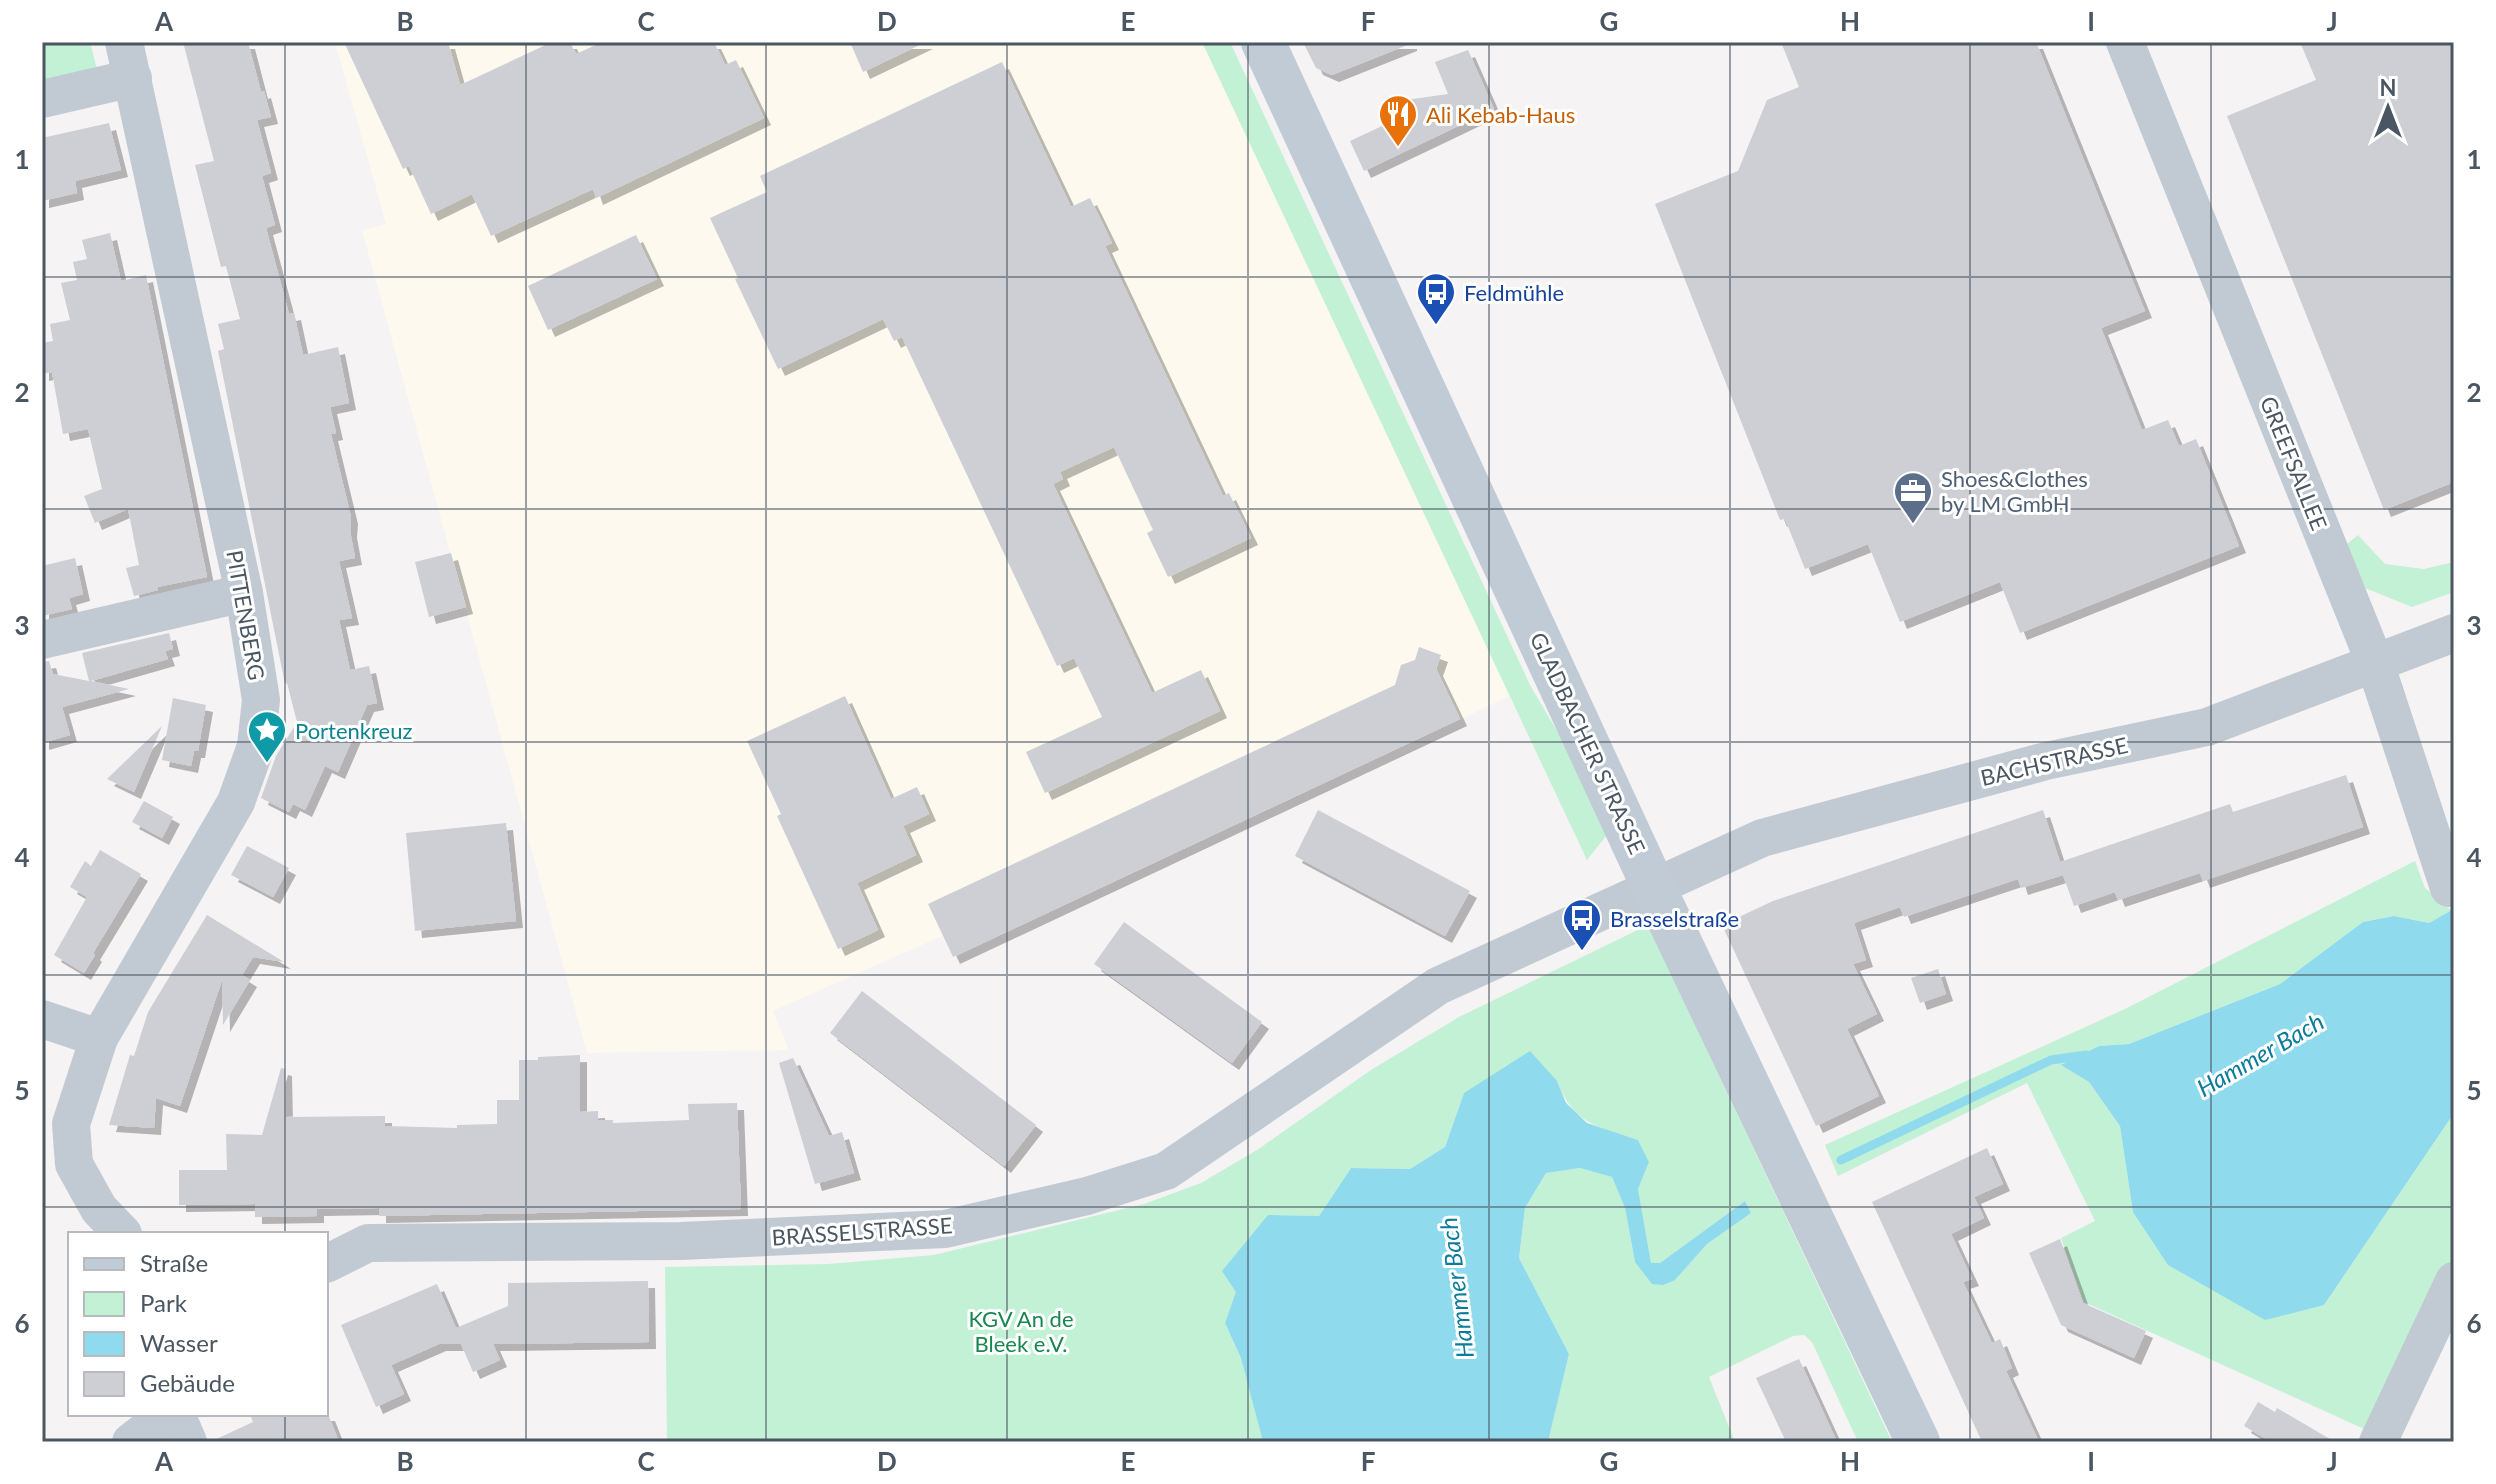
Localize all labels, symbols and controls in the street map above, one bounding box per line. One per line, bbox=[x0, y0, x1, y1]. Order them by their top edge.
text: A bbox=[154, 5, 174, 37]
text: B bbox=[396, 5, 414, 37]
text: C bbox=[637, 5, 655, 37]
text: D bbox=[877, 5, 897, 37]
text: E bbox=[1121, 5, 1135, 37]
text: F bbox=[1361, 5, 1375, 37]
text: G bbox=[1600, 5, 1618, 37]
text: H bbox=[1840, 5, 1860, 37]
text: I bbox=[2087, 5, 2095, 37]
text: J bbox=[2326, 5, 2338, 37]
north arrow bbox=[2348, 68, 2428, 148]
text: N bbox=[2380, 74, 2396, 101]
restaurant icon: Ali Kebab-Haus bbox=[1377, 93, 1419, 148]
place label: Ali Kebab-Haus bbox=[1426, 101, 1575, 128]
text: 1 bbox=[14, 143, 30, 175]
text: 1 bbox=[2466, 143, 2482, 175]
bus stop icon: Feldmühle bbox=[1415, 271, 1457, 326]
place label: Feldmühle bbox=[1464, 279, 1564, 306]
text: 2 bbox=[14, 376, 30, 408]
text: 2 bbox=[2466, 376, 2482, 408]
street label: GREEFSALLEE bbox=[2255, 392, 2333, 534]
place label: Shoes&Clothes by LM GmbH bbox=[1941, 465, 2088, 517]
office icon: Shoes&Clothes by LM GmbH bbox=[1892, 470, 1934, 525]
street label: PITTENBERG bbox=[221, 548, 271, 682]
text: 3 bbox=[14, 609, 30, 641]
text: 3 bbox=[2466, 609, 2482, 641]
street label: GLADBACHER STRASSE bbox=[1525, 628, 1651, 858]
place icon: Portenkreuz bbox=[246, 709, 288, 764]
place label: Portenkreuz bbox=[295, 717, 412, 744]
street label: BACHSTRASSE bbox=[1978, 731, 2130, 791]
text: 4 bbox=[14, 841, 30, 873]
text: 4 bbox=[2466, 841, 2482, 873]
bus stop icon: Brasselstraße bbox=[1561, 897, 1603, 952]
place label: Brasselstraße bbox=[1610, 905, 1739, 932]
water label: Hammer Bach bbox=[2191, 1006, 2329, 1102]
text: 5 bbox=[14, 1074, 30, 1106]
text: 5 bbox=[2466, 1074, 2482, 1106]
street label: BRASSELSTRASSE bbox=[771, 1211, 953, 1251]
water label: Hammer Bach bbox=[1433, 1216, 1479, 1360]
legend bbox=[68, 1232, 328, 1416]
text: Straße bbox=[140, 1248, 208, 1277]
text: Park bbox=[140, 1288, 188, 1317]
park label: KGV An de Bleek e.V. bbox=[968, 1305, 1074, 1357]
text: 6 bbox=[14, 1307, 30, 1339]
text: 6 bbox=[2466, 1307, 2482, 1339]
text: Wasser bbox=[140, 1328, 218, 1357]
text: Gebäude bbox=[140, 1368, 235, 1397]
text: A bbox=[154, 1445, 174, 1477]
text: B bbox=[396, 1445, 414, 1477]
text: C bbox=[637, 1445, 655, 1477]
text: D bbox=[877, 1445, 897, 1477]
text: E bbox=[1121, 1445, 1135, 1477]
text: F bbox=[1361, 1445, 1375, 1477]
text: G bbox=[1600, 1445, 1618, 1477]
text: H bbox=[1840, 1445, 1860, 1477]
text: I bbox=[2087, 1445, 2095, 1477]
text: J bbox=[2326, 1445, 2338, 1477]

